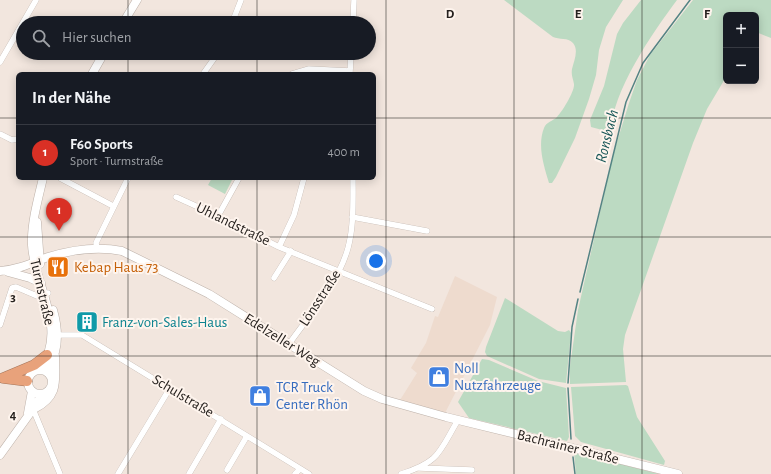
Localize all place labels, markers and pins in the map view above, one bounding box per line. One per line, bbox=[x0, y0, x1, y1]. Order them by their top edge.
pin: 1 bbox=[46, 198, 72, 231]
restaurant icon: Kebap Haus 73 bbox=[45, 254, 71, 280]
place label: Kebap Haus 73 bbox=[74, 260, 159, 275]
building icon: Franz-von-Sales-Haus bbox=[74, 309, 100, 335]
place label: Franz-von-Sales-Haus bbox=[102, 315, 227, 330]
place label: Noll Nutzfahrzeuge bbox=[454, 361, 541, 393]
shop icon: Noll Nutzfahrzeuge bbox=[426, 364, 452, 390]
place label: TCR Truck Center Rhön bbox=[276, 380, 348, 412]
shop icon: TCR Truck Center Rhön bbox=[247, 383, 273, 409]

